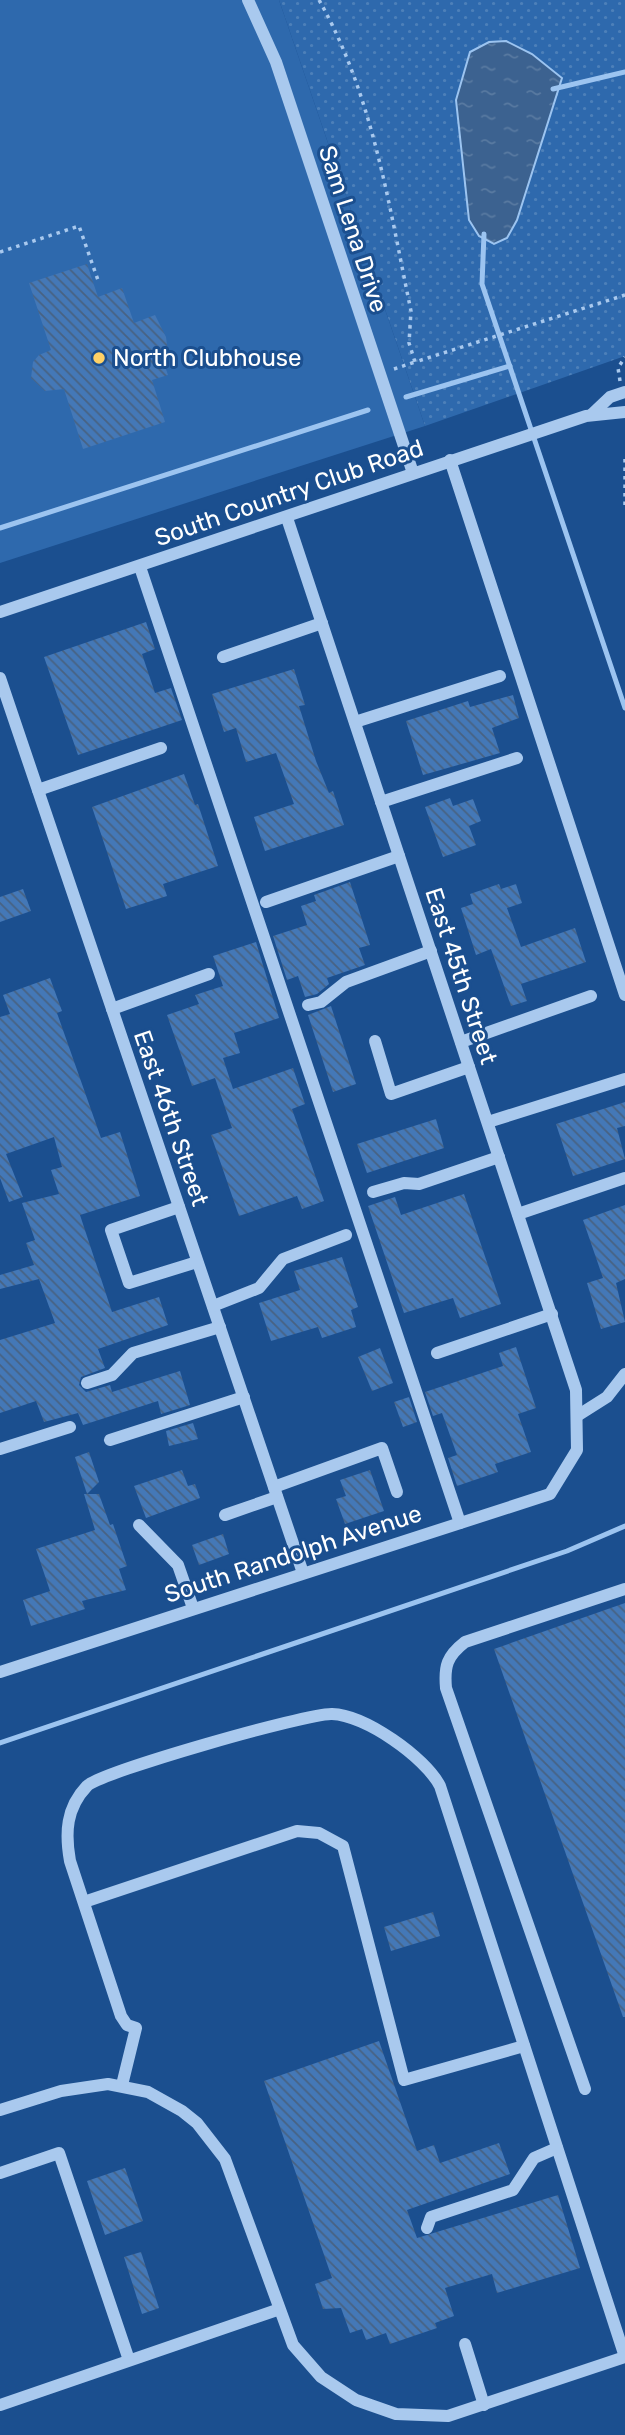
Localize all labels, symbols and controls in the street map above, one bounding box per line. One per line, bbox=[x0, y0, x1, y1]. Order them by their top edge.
street label: Sam Lena Drive bbox=[313, 142, 393, 316]
place label: North Clubhouse bbox=[113, 344, 302, 372]
marker: North Clubhouse bbox=[91, 350, 107, 366]
street label: South Country Club Road bbox=[151, 434, 427, 552]
street label: East 45th Street bbox=[419, 884, 503, 1068]
street label: East 46th Street bbox=[128, 1026, 214, 1210]
street label: South Randolph Avenue bbox=[161, 1499, 425, 1609]

